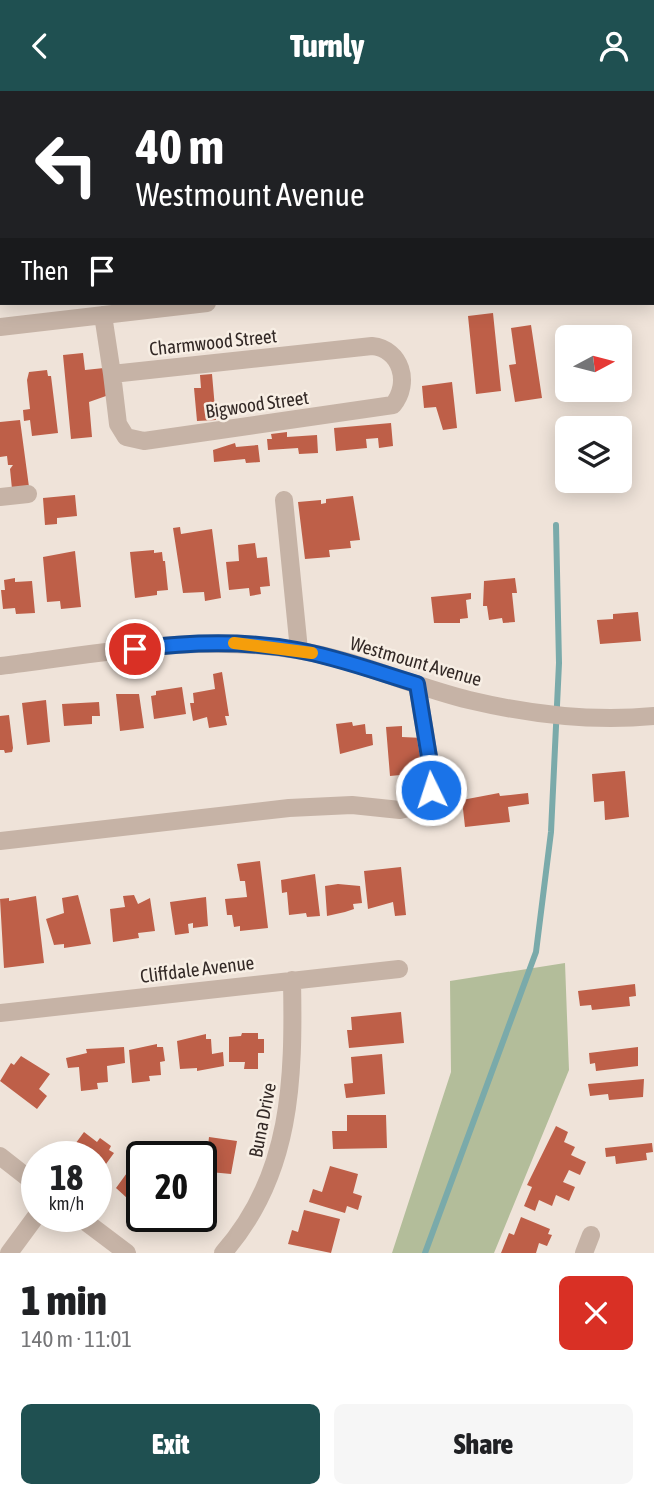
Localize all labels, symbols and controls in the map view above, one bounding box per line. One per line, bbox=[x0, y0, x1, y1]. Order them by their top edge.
icon: back bbox=[21, 27, 59, 65]
text: Turnly bbox=[290, 27, 364, 64]
icon: person bbox=[595, 27, 633, 65]
text: 40 m bbox=[136, 118, 224, 174]
icon: left bbox=[21, 119, 112, 210]
text: Westmount Avenue bbox=[136, 176, 365, 213]
icon: arrive bbox=[83, 252, 121, 290]
text: Then bbox=[21, 256, 69, 286]
street label: Charmwood Street bbox=[148, 324, 278, 360]
north arrow bbox=[555, 325, 632, 403]
map controls bbox=[555, 325, 632, 493]
street label: Bigwood Street bbox=[204, 386, 310, 422]
button: layers bbox=[555, 416, 632, 493]
pin bbox=[105, 619, 165, 679]
icon: arrive bbox=[116, 630, 154, 668]
street label: Westmount Avenue bbox=[348, 632, 484, 690]
position arrow bbox=[394, 753, 468, 827]
street label: Cliffdale Avenue bbox=[139, 951, 255, 987]
street label: Buna Drive bbox=[244, 1081, 280, 1159]
speed limit sign: 20 bbox=[126, 1141, 217, 1232]
text: 18 bbox=[50, 1157, 83, 1197]
text: km/h bbox=[49, 1193, 84, 1214]
text: 1 min bbox=[21, 1276, 107, 1324]
button: close bbox=[559, 1276, 633, 1350]
text: 140 m · 11:01 bbox=[21, 1326, 132, 1352]
button: Exit bbox=[21, 1404, 320, 1484]
button: Share bbox=[334, 1404, 633, 1484]

